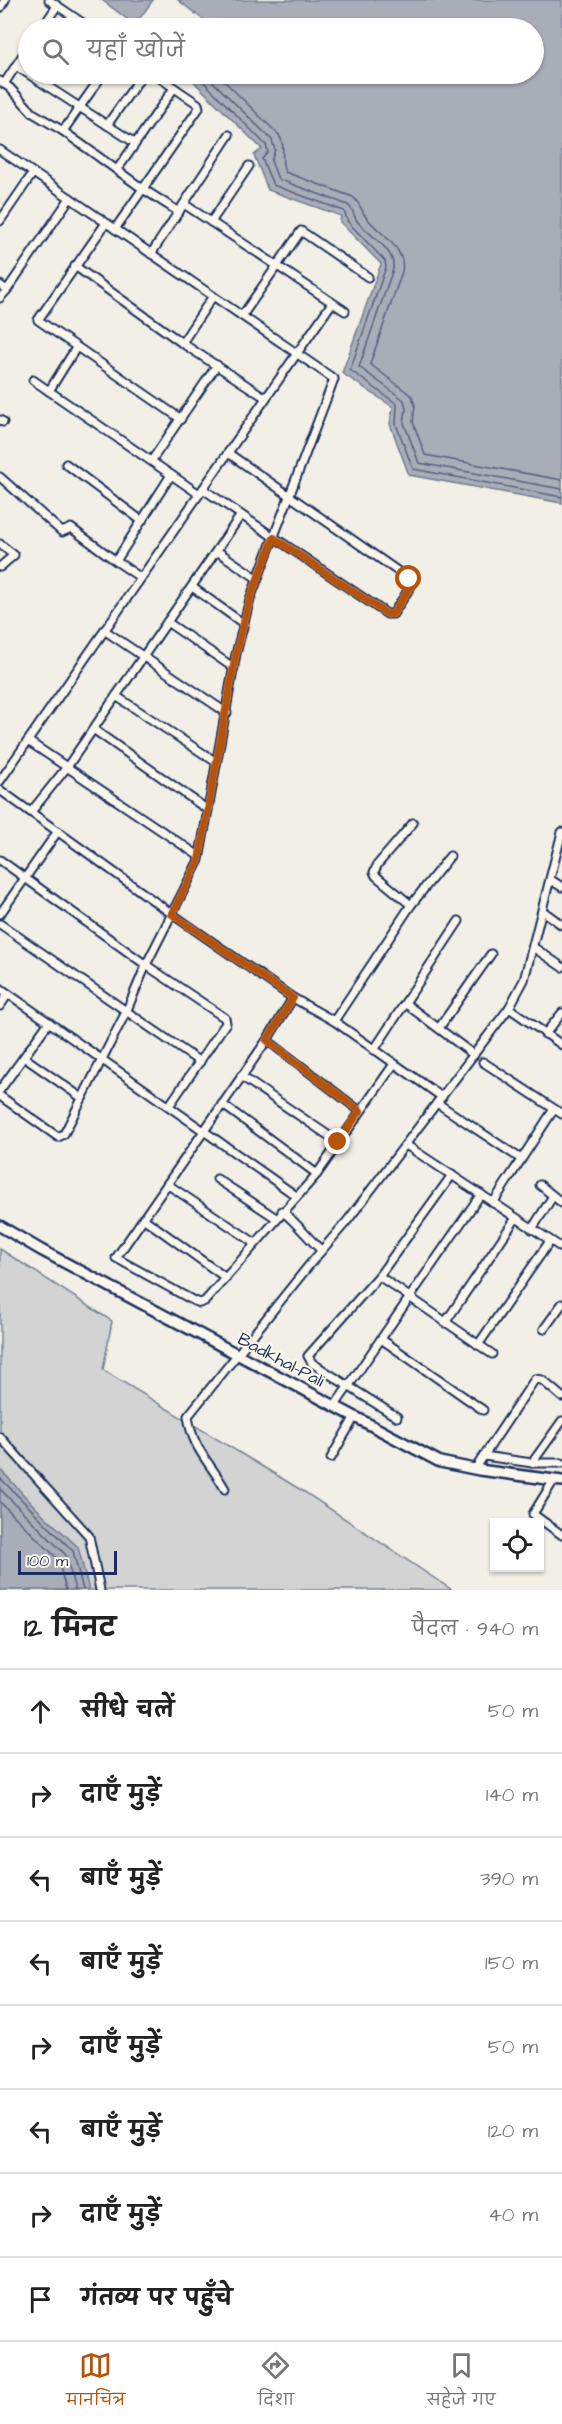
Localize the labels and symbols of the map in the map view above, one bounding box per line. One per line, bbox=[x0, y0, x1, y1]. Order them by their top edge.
route start bbox=[395, 565, 421, 591]
route end bbox=[324, 1128, 350, 1154]
street label: Badkhal-Pali bbox=[233, 1327, 329, 1393]
scale bar bbox=[18, 1548, 117, 1576]

